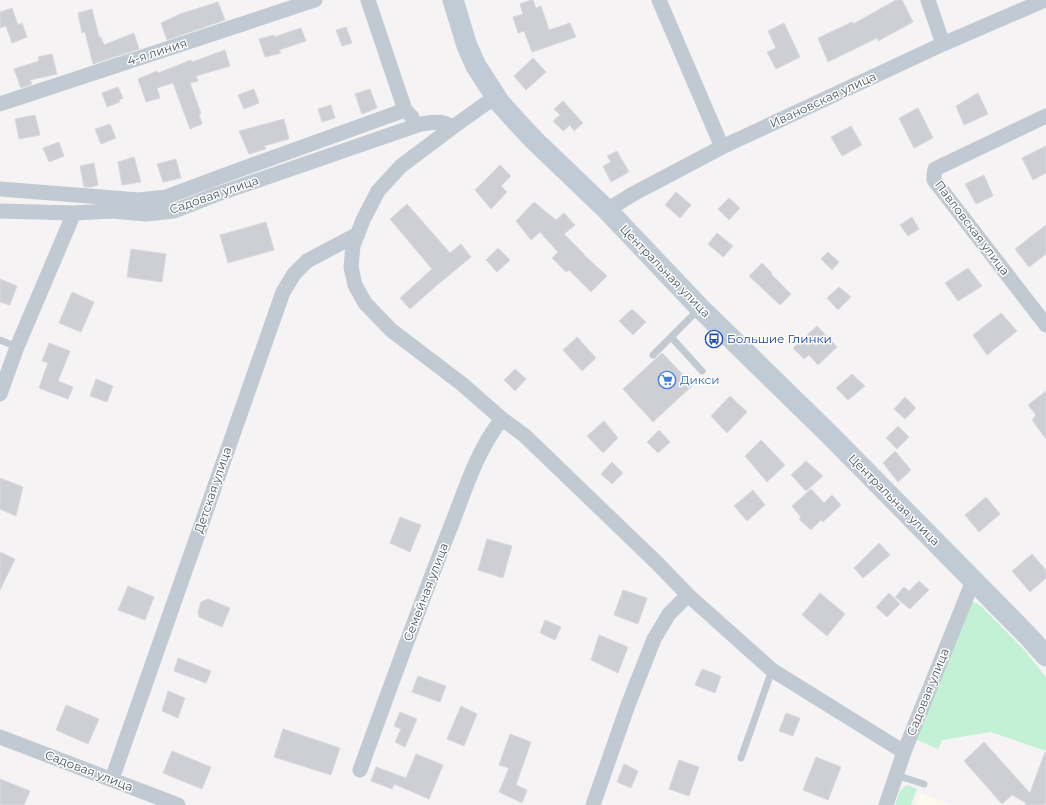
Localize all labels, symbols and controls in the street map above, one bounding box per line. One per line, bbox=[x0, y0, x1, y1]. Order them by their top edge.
street label: 4-я линия bbox=[125, 35, 189, 68]
street label: Ивановская улица bbox=[767, 68, 878, 131]
street label: Садовая улица bbox=[167, 172, 260, 217]
street label: Павловская улица bbox=[932, 177, 1013, 278]
street label: Центральная улица bbox=[617, 221, 714, 320]
bus stop icon: Большие Глинки bbox=[704, 329, 724, 349]
place label: Большие Глинки bbox=[727, 331, 832, 346]
supermarket icon: Дикси bbox=[657, 370, 677, 390]
place label: Дикси bbox=[680, 372, 720, 387]
street label: Детская улица bbox=[191, 445, 234, 535]
street label: Центральная улица bbox=[845, 451, 943, 549]
street label: Семейная улица bbox=[400, 541, 451, 643]
street label: Садовая улица bbox=[903, 646, 952, 738]
street label: Садовая улица bbox=[43, 747, 135, 794]

